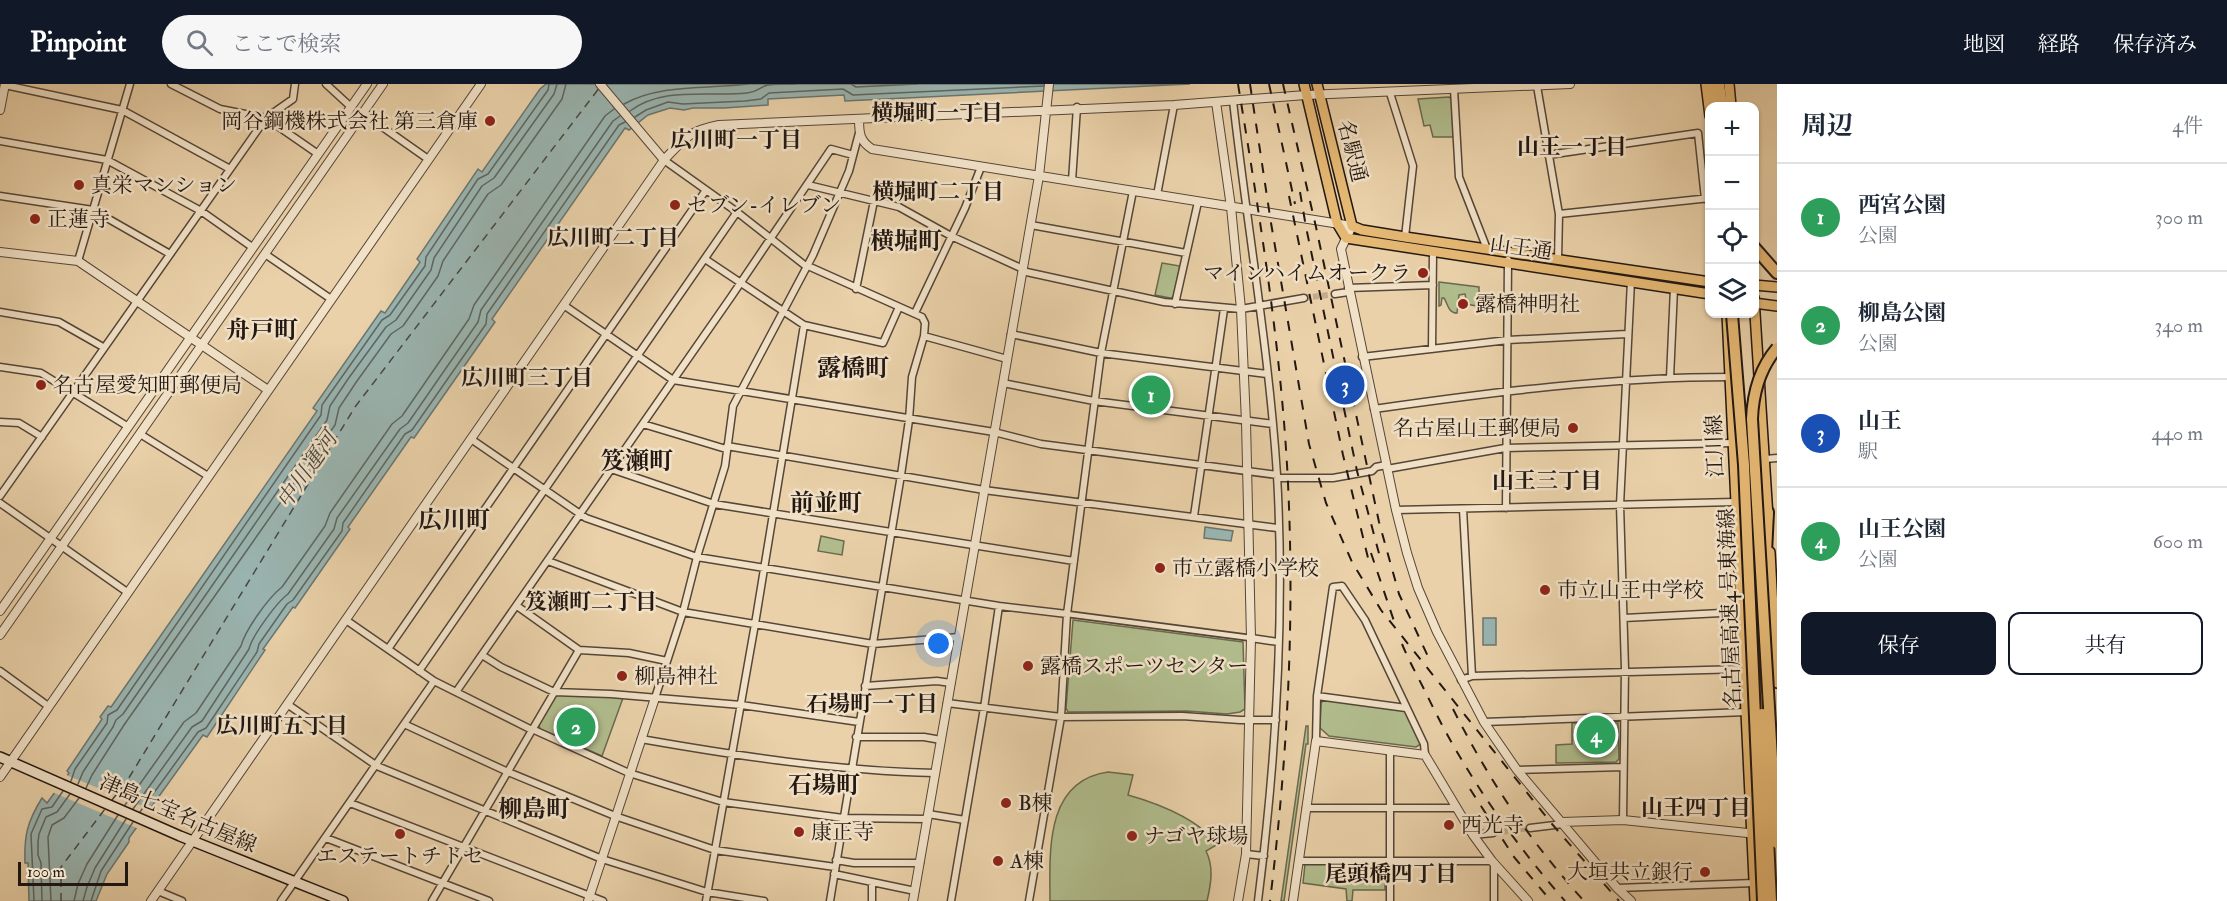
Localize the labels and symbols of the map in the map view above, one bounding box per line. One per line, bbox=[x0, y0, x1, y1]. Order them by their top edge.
district label: 横堀町一丁目 bbox=[871, 99, 1003, 127]
place label: 岡谷鋼機株式会社 第三倉庫 bbox=[222, 108, 478, 135]
marker: 岡谷鋼機株式会社 第三倉庫 bbox=[483, 114, 497, 128]
street label: 名駅通 bbox=[1331, 117, 1373, 185]
district label: 広川町一丁目 bbox=[670, 126, 802, 154]
district label: 山王一丁目 bbox=[1517, 133, 1627, 161]
place label: 真栄マンション bbox=[91, 172, 237, 199]
marker: 真栄マンション bbox=[72, 178, 86, 192]
district label: 横堀町二丁目 bbox=[872, 178, 1004, 206]
place label: セブン-イレブン bbox=[687, 192, 841, 219]
marker: セブン-イレブン bbox=[668, 198, 682, 212]
place label: 正蓮寺 bbox=[47, 206, 110, 233]
marker: 正蓮寺 bbox=[28, 212, 42, 226]
district label: 広川町二丁目 bbox=[547, 224, 679, 252]
district label: 横堀町 bbox=[870, 226, 942, 257]
street label: 山王通 bbox=[1488, 230, 1554, 266]
place label: マインハイムオークラ bbox=[1203, 260, 1411, 287]
marker: マインハイムオークラ bbox=[1416, 266, 1430, 280]
place label: 露橋神明社 bbox=[1475, 291, 1580, 318]
marker: 露橋神明社 bbox=[1456, 297, 1470, 311]
district label: 舟戸町 bbox=[226, 315, 298, 346]
district label: 露橋町 bbox=[817, 353, 889, 384]
pin: 3 bbox=[1326, 362, 1364, 408]
district label: 広川町三丁目 bbox=[461, 364, 593, 392]
place label: 名古屋愛知町郵便局 bbox=[53, 372, 242, 399]
pin: 1 bbox=[1132, 372, 1170, 418]
marker: 名古屋愛知町郵便局 bbox=[34, 378, 48, 392]
street label: 江川線 bbox=[1700, 414, 1730, 478]
place label: 名古屋山王郵便局 bbox=[1393, 415, 1561, 442]
marker: 名古屋山王郵便局 bbox=[1566, 421, 1580, 435]
water label: 中川運河 bbox=[270, 423, 346, 514]
district label: 笈瀬町 bbox=[601, 446, 673, 477]
district label: 山王三丁目 bbox=[1492, 467, 1602, 495]
district label: 前並町 bbox=[790, 488, 862, 519]
district label: 広川町 bbox=[418, 505, 490, 536]
street label: 名古屋高速4号東海線 bbox=[1713, 507, 1747, 709]
place label: 市立露橋小学校 bbox=[1172, 555, 1319, 582]
marker: 市立露橋小学校 bbox=[1153, 561, 1167, 575]
place label: 市立山王中学校 bbox=[1557, 577, 1704, 604]
marker: 市立山王中学校 bbox=[1538, 583, 1552, 597]
district label: 笈瀬町二丁目 bbox=[525, 588, 657, 616]
your location bbox=[924, 629, 953, 658]
place label: 露橋スポーツセンター bbox=[1040, 653, 1248, 680]
marker: 露橋スポーツセンター bbox=[1021, 659, 1035, 673]
place label: 柳島神社 bbox=[634, 663, 718, 690]
marker: 柳島神社 bbox=[615, 669, 629, 683]
district label: 石場町一丁目 bbox=[806, 690, 938, 718]
pin: 2 bbox=[556, 704, 596, 750]
district label: 広川町五丁目 bbox=[216, 712, 348, 740]
pin: 4 bbox=[1576, 712, 1616, 758]
street label: 津島七宝名古屋線 bbox=[95, 769, 261, 859]
district label: 石場町 bbox=[788, 770, 860, 801]
place label: B棟 bbox=[1018, 790, 1053, 817]
district label: 柳島町 bbox=[498, 794, 570, 825]
district label: 山王四丁目 bbox=[1641, 794, 1751, 822]
marker: B棟 bbox=[999, 796, 1013, 810]
place label: 西光寺 bbox=[1461, 812, 1524, 839]
marker: 西光寺 bbox=[1442, 818, 1456, 832]
place label: 康正寺 bbox=[811, 819, 874, 846]
place label: ナゴヤ球場 bbox=[1144, 823, 1248, 850]
marker: 康正寺 bbox=[792, 825, 806, 839]
marker: エステートチトセ bbox=[393, 827, 407, 841]
marker: ナゴヤ球場 bbox=[1125, 829, 1139, 843]
place label: エステートチトセ bbox=[317, 843, 483, 870]
place label: A棟 bbox=[1009, 848, 1044, 875]
marker: A棟 bbox=[991, 854, 1005, 868]
scale bar bbox=[18, 859, 128, 886]
place label: 大垣共立銀行 bbox=[1567, 859, 1693, 886]
district label: 尾頭橋四丁目 bbox=[1325, 860, 1457, 888]
marker: 大垣共立銀行 bbox=[1698, 865, 1712, 879]

